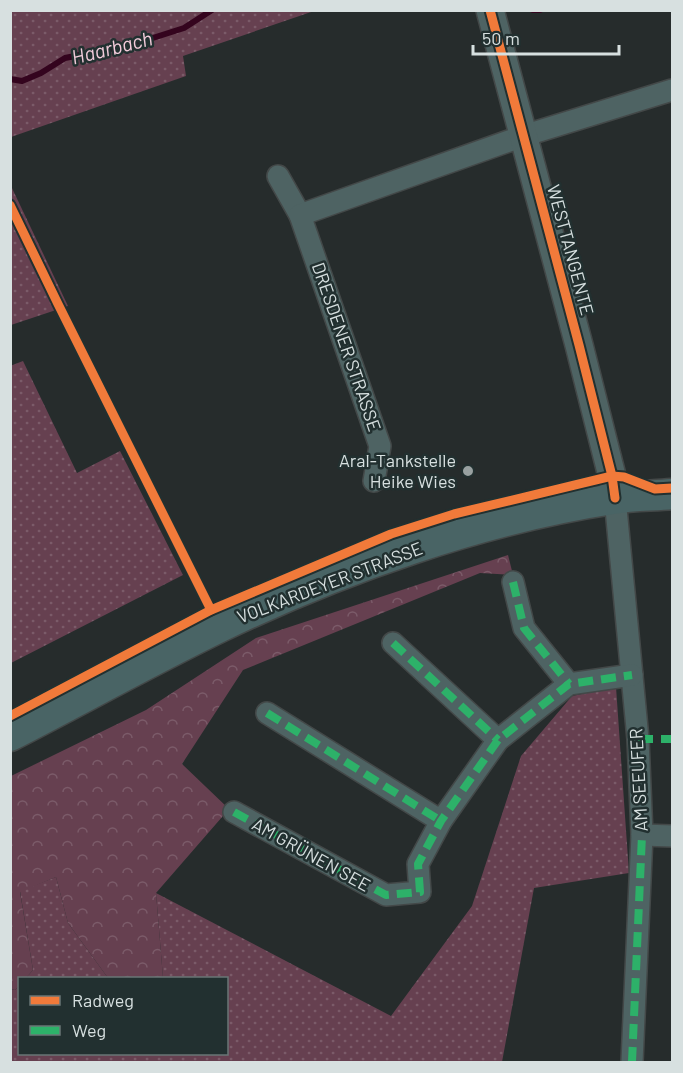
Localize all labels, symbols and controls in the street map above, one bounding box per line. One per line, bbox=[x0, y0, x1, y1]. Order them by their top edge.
scale bar bbox=[473, 18, 618, 56]
water label: Haarbach bbox=[69, 25, 155, 69]
text: 50 m bbox=[482, 27, 520, 49]
street label: WESTTANGENTE bbox=[543, 182, 599, 317]
street label: DRESDENER STRASSE bbox=[308, 259, 386, 434]
place label: Aral-Tankstelle Heike Wies bbox=[339, 449, 456, 492]
marker: Aral-Tankstelle Heike Wies bbox=[461, 464, 475, 478]
street label: VOLKARDEYER STRASSE bbox=[234, 537, 425, 628]
street label: AM SEEUFER bbox=[624, 728, 652, 832]
street label: AM GRÜNEN SEE bbox=[248, 813, 375, 896]
legend bbox=[18, 977, 228, 1055]
text: Radweg bbox=[72, 989, 134, 1011]
text: Weg bbox=[72, 1019, 106, 1041]

